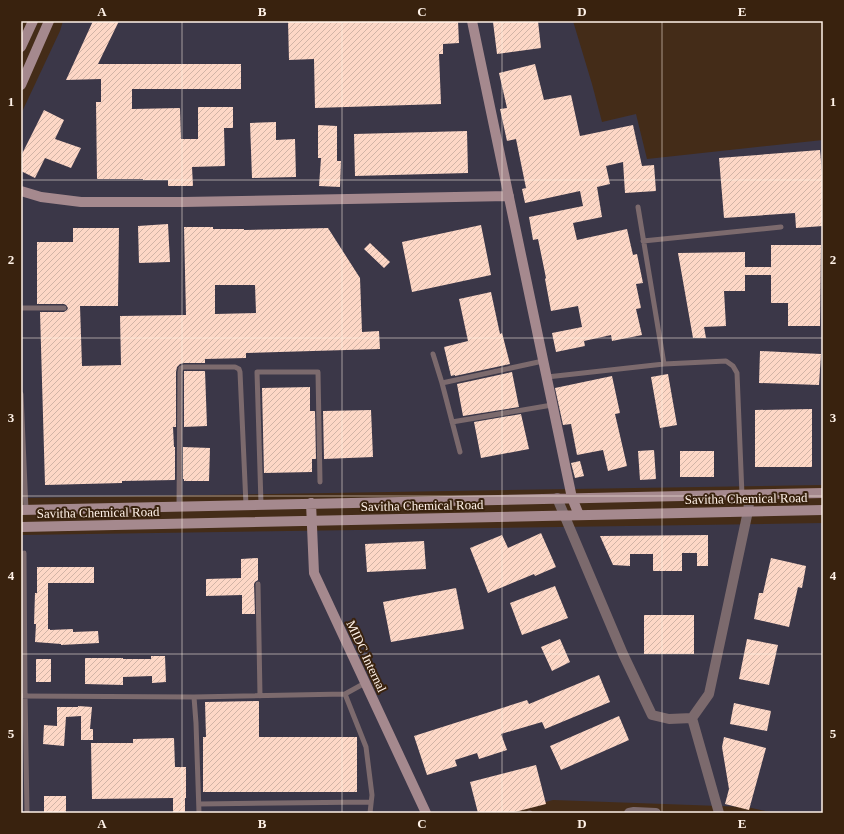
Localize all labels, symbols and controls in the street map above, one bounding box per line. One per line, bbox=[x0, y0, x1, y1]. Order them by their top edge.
text: A bbox=[97, 4, 107, 19]
text: B bbox=[258, 4, 267, 19]
text: C bbox=[417, 4, 427, 19]
text: D bbox=[577, 4, 587, 19]
text: E bbox=[738, 4, 746, 19]
text: 1 bbox=[8, 94, 14, 109]
text: 1 bbox=[830, 94, 836, 109]
text: 2 bbox=[8, 252, 14, 267]
text: 2 bbox=[830, 252, 836, 267]
text: 3 bbox=[8, 410, 15, 425]
text: 3 bbox=[830, 410, 837, 425]
street label: Savitha Chemical Road bbox=[685, 490, 808, 507]
street label: Savitha Chemical Road bbox=[361, 497, 484, 514]
street label: Savitha Chemical Road bbox=[37, 504, 160, 521]
text: 4 bbox=[8, 568, 15, 583]
text: 4 bbox=[830, 568, 837, 583]
street label: MIDC Internal bbox=[343, 618, 390, 695]
text: 5 bbox=[8, 726, 15, 741]
text: 5 bbox=[830, 726, 837, 741]
text: A bbox=[97, 816, 107, 831]
text: B bbox=[258, 816, 267, 831]
text: C bbox=[417, 816, 427, 831]
text: D bbox=[577, 816, 587, 831]
text: E bbox=[738, 816, 746, 831]

